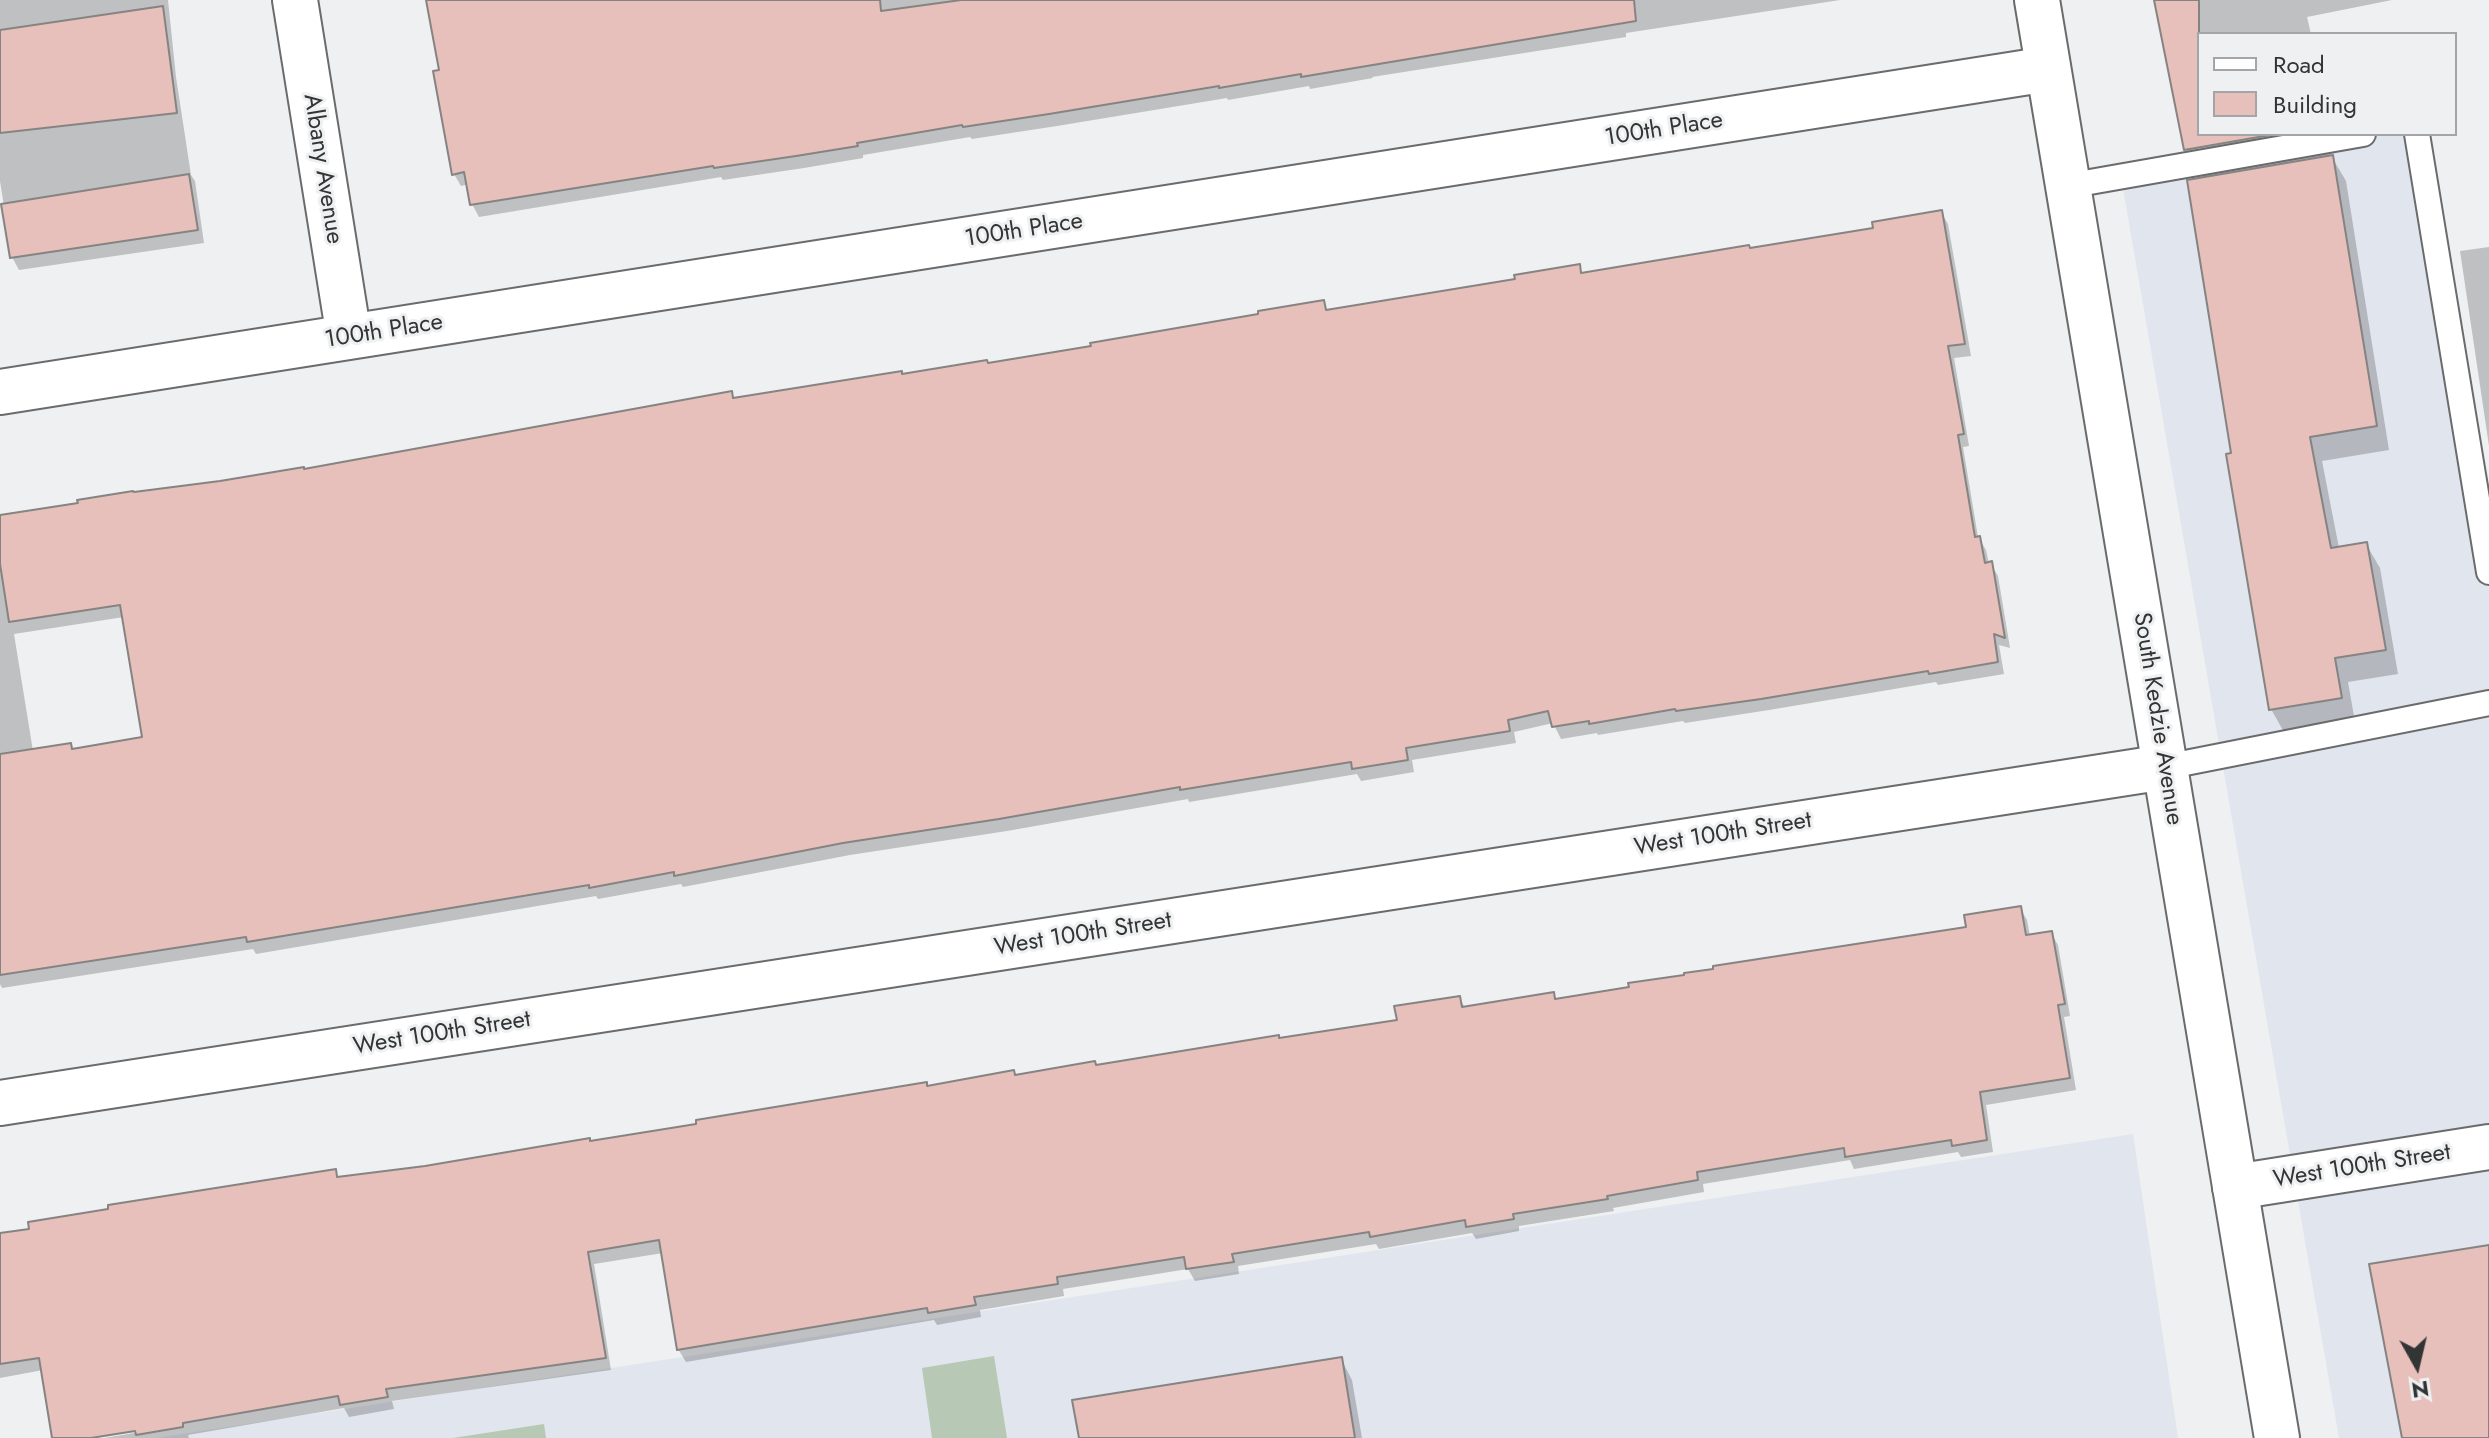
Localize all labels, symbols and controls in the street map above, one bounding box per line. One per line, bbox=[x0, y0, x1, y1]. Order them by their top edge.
legend bbox=[2197, 32, 2457, 136]
text: Road bbox=[2273, 47, 2325, 82]
text: Building bbox=[2273, 87, 2357, 122]
street label: Albany Avenue bbox=[296, 92, 348, 246]
street label: 100th Place bbox=[1603, 106, 1725, 154]
street label: 100th Place bbox=[963, 207, 1085, 255]
street label: 100th Place bbox=[323, 308, 445, 356]
street label: South Kedzie Avenue bbox=[2126, 611, 2188, 827]
street label: West 100th Street bbox=[1632, 807, 1814, 863]
street label: West 100th Street bbox=[992, 907, 1174, 963]
street label: West 100th Street bbox=[351, 1006, 533, 1062]
street label: West 100th Street bbox=[2271, 1139, 2453, 1195]
north arrow bbox=[2377, 1326, 2457, 1406]
text: N bbox=[2409, 1373, 2431, 1407]

